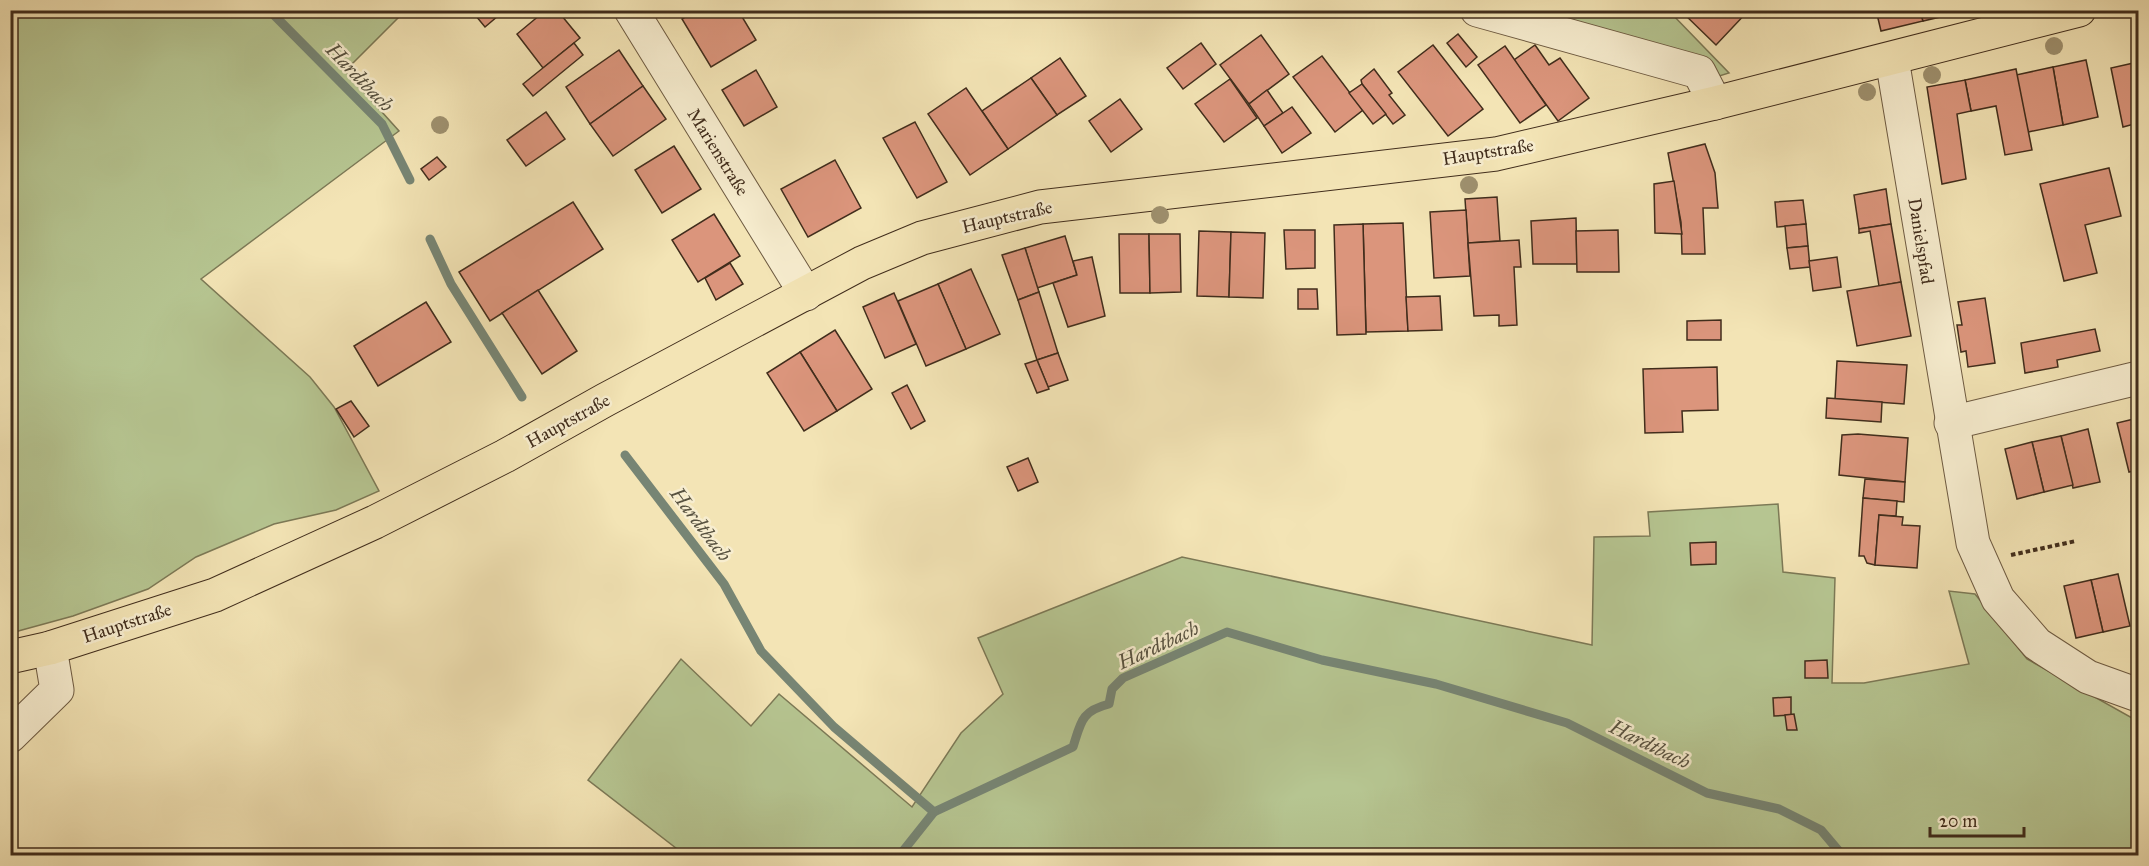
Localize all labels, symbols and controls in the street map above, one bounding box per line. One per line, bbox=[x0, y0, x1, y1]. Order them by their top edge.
water label: Hardtbach bbox=[321, 37, 399, 117]
street label: Marienstraße bbox=[682, 104, 754, 200]
street label: Hauptstraße bbox=[1441, 134, 1535, 170]
street label: Hauptstraße bbox=[960, 196, 1054, 238]
street label: Danielspfad bbox=[1903, 196, 1939, 286]
street label: Hauptstraße bbox=[522, 389, 614, 453]
water label: Hardtbach bbox=[665, 481, 737, 566]
street label: Hauptstraße bbox=[80, 598, 174, 648]
water label: Hardtbach bbox=[1113, 616, 1203, 675]
water label: Hardtbach bbox=[1605, 714, 1695, 774]
scale bar bbox=[1930, 800, 2024, 838]
text: 20 m bbox=[1939, 810, 1977, 832]

